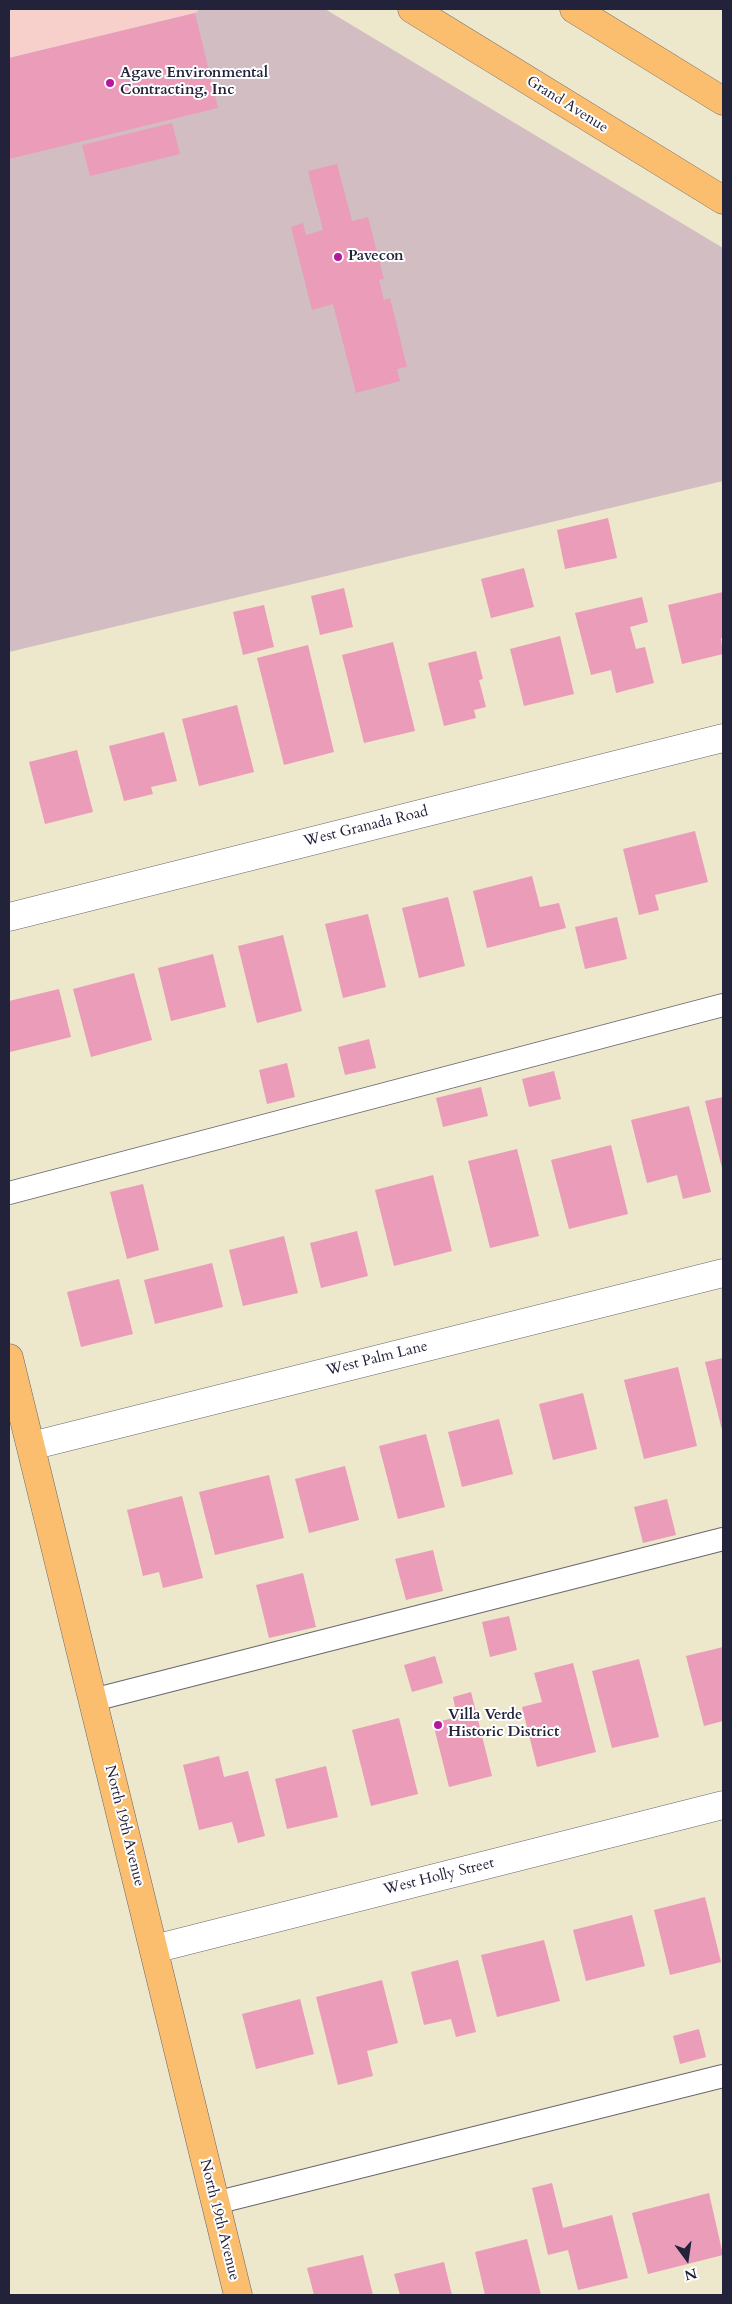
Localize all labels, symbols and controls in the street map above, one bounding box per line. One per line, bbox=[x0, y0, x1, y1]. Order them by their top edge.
place label: Agave Environmental Contracting, Inc bbox=[120, 65, 268, 100]
street label: Grand Avenue bbox=[523, 73, 611, 137]
marker: Agave Environmental Contracting, Inc bbox=[104, 77, 116, 89]
place label: Pavecon bbox=[348, 248, 404, 266]
marker: Pavecon bbox=[332, 251, 344, 263]
street label: West Granada Road bbox=[302, 803, 430, 851]
street label: West Palm Lane bbox=[324, 1338, 430, 1380]
place label: Villa Verde Historic District bbox=[448, 1707, 559, 1742]
marker: Villa Verde Historic District bbox=[432, 1719, 444, 1731]
street label: North 19th Avenue bbox=[100, 1763, 148, 1889]
street label: West Holly Street bbox=[382, 1855, 496, 1899]
street label: North 19th Avenue bbox=[195, 2157, 243, 2283]
north arrow bbox=[662, 2234, 712, 2284]
text: N bbox=[683, 2263, 699, 2285]

